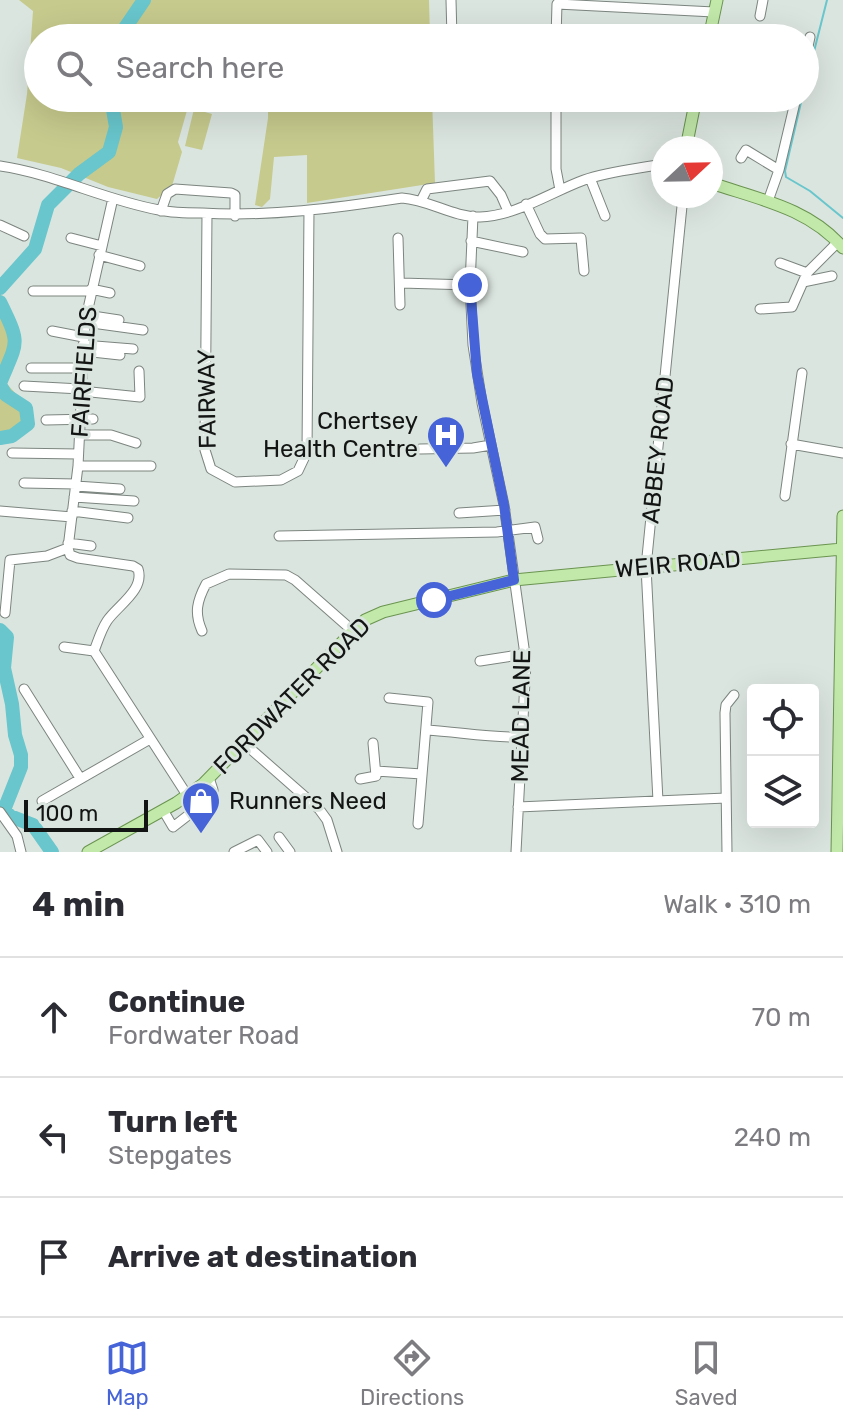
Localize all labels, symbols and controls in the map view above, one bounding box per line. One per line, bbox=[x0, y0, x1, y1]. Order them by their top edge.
search box bbox=[24, 24, 819, 112]
icon: search bbox=[52, 46, 96, 90]
text: Search here bbox=[116, 50, 284, 86]
north arrow bbox=[651, 136, 723, 208]
route end bbox=[452, 267, 488, 303]
street label: FAIRFIELDS bbox=[65, 305, 103, 439]
street label: FAIRWAY bbox=[192, 349, 222, 449]
street label: ABBEY ROAD bbox=[636, 375, 680, 525]
place label: Chertsey Health Centre bbox=[263, 407, 418, 463]
hospital icon: Chertsey Health Centre bbox=[425, 414, 467, 469]
street label: WEIR ROAD bbox=[614, 545, 742, 583]
route start bbox=[416, 582, 452, 618]
street label: FORDWATER ROAD bbox=[208, 612, 376, 780]
street label: MEAD LANE bbox=[506, 649, 536, 783]
map controls bbox=[747, 684, 819, 828]
button: locate bbox=[747, 684, 819, 756]
button: layers bbox=[747, 756, 819, 828]
shop icon: Runners Need bbox=[180, 780, 222, 835]
place label: Runners Need bbox=[229, 787, 387, 815]
scale bar bbox=[24, 796, 148, 832]
text: 100 m bbox=[36, 800, 98, 827]
text: 4 min bbox=[32, 884, 125, 925]
text: Walk · 310 m bbox=[663, 889, 811, 920]
text: Continue bbox=[108, 984, 245, 1020]
icon: ahead bbox=[32, 995, 76, 1039]
text: 70 m bbox=[752, 1002, 811, 1033]
text: Fordwater Road bbox=[108, 1020, 300, 1051]
text: Turn left bbox=[108, 1104, 238, 1140]
icon: left bbox=[32, 1115, 76, 1159]
text: 240 m bbox=[734, 1122, 811, 1153]
text: Stepgates bbox=[108, 1140, 232, 1171]
icon: arrive bbox=[32, 1235, 76, 1279]
text: Arrive at destination bbox=[108, 1239, 418, 1275]
tab: Map bbox=[105, 1336, 149, 1411]
tab: Directions bbox=[360, 1336, 464, 1411]
tab: Saved bbox=[675, 1336, 738, 1411]

